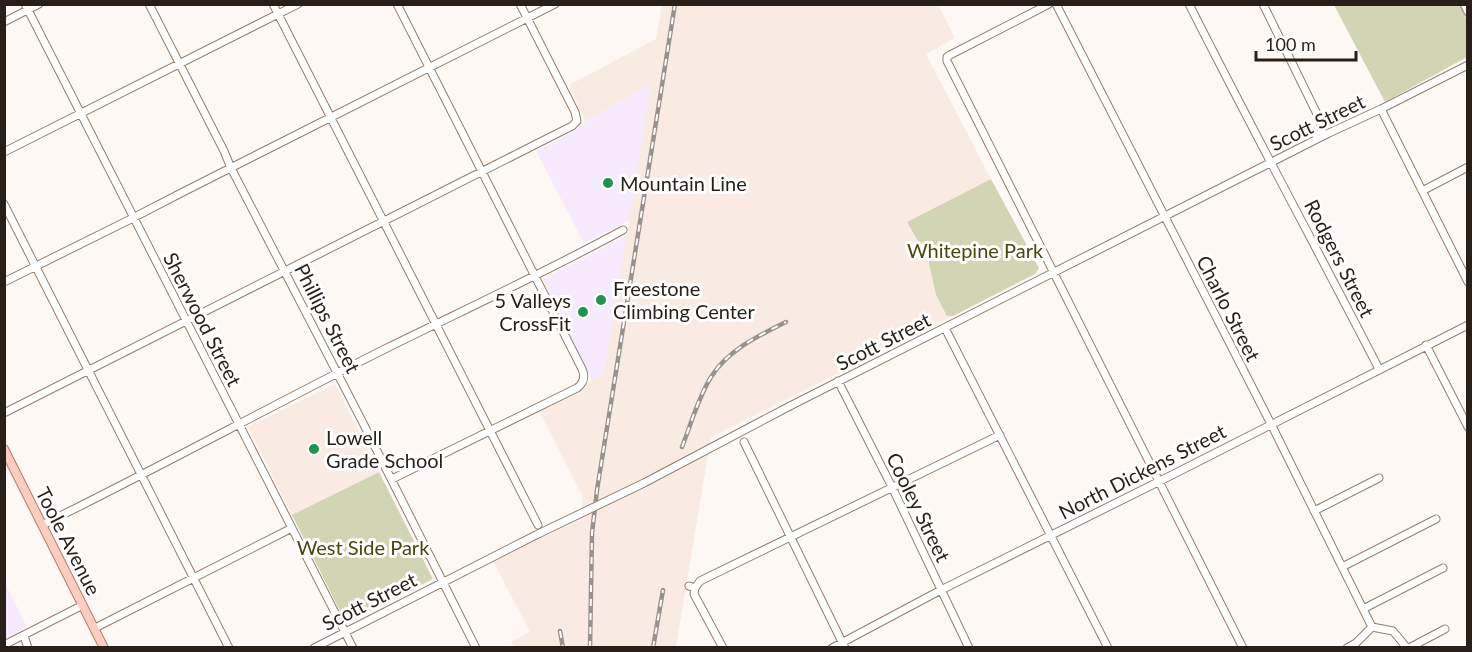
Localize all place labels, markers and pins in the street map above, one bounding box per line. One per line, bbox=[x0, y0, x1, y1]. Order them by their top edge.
place label: Mountain Line bbox=[620, 171, 747, 195]
marker: Mountain Line bbox=[601, 176, 615, 190]
place label: Freestone Climbing Center bbox=[613, 276, 755, 323]
place label: 5 Valleys CrossFit bbox=[494, 288, 571, 335]
marker: Freestone Climbing Center bbox=[594, 293, 608, 307]
marker: 5 Valleys CrossFit bbox=[576, 305, 590, 319]
place label: Lowell Grade School bbox=[326, 425, 443, 472]
marker: Lowell Grade School bbox=[307, 442, 321, 456]

